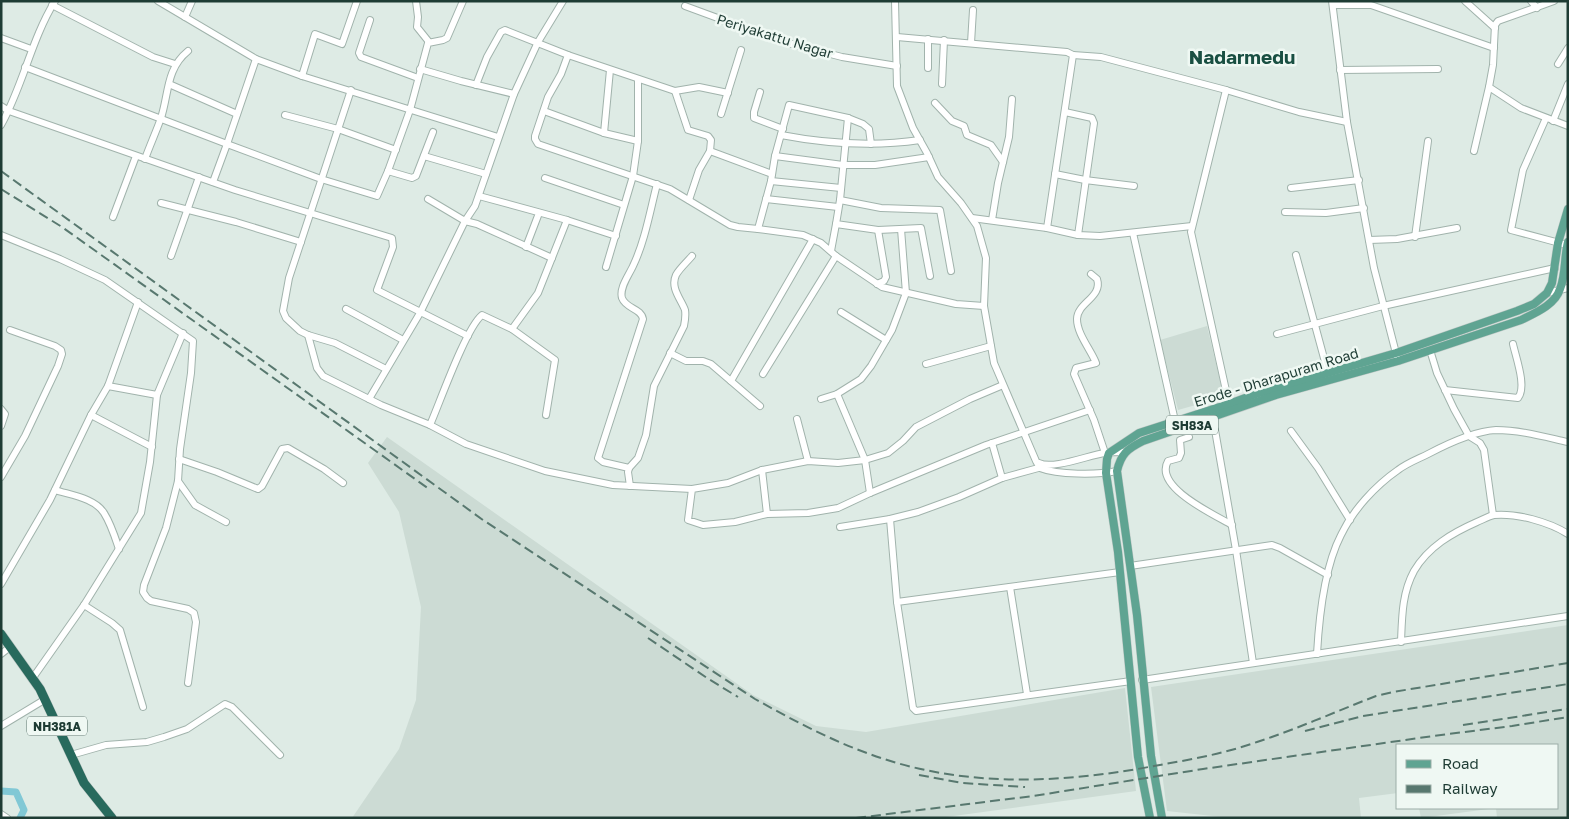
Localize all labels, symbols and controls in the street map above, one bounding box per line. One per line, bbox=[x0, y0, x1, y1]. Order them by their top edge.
street label: Periyakattu Nagar bbox=[715, 10, 836, 62]
district label: Nadarmedu bbox=[1189, 45, 1295, 68]
street label: Erode - Dharapuram Road bbox=[1192, 344, 1360, 410]
road number: SH83A bbox=[1166, 416, 1218, 434]
road number: NH381A bbox=[27, 716, 87, 736]
legend bbox=[1396, 744, 1559, 809]
text: Road bbox=[1442, 754, 1479, 772]
text: Railway bbox=[1442, 779, 1498, 797]

